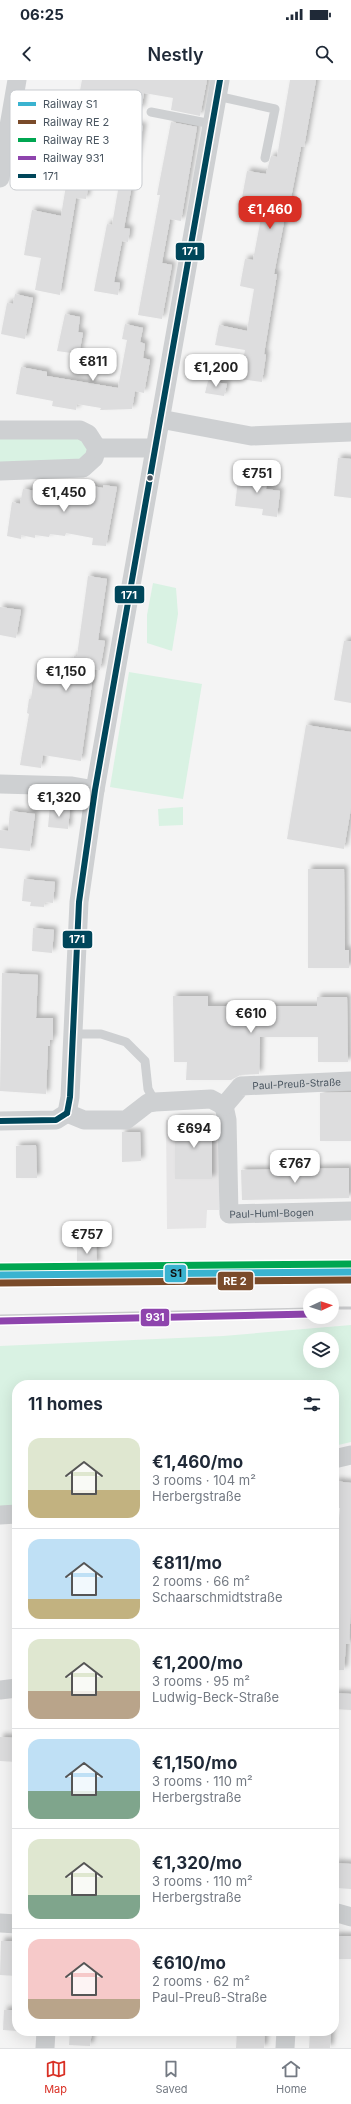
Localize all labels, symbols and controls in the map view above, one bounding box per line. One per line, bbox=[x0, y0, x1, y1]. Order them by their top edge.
text: 06:25 bbox=[20, 5, 64, 24]
icon: back bbox=[16, 43, 38, 65]
icon: search bbox=[313, 43, 335, 65]
text: Nestly bbox=[147, 44, 204, 65]
legend bbox=[10, 90, 142, 190]
text: Railway S1 bbox=[43, 97, 97, 111]
text: Railway RE 2 bbox=[43, 115, 109, 129]
text: Railway RE 3 bbox=[43, 133, 110, 147]
text: Railway 931 bbox=[43, 151, 104, 165]
text: 171 bbox=[43, 169, 58, 183]
pin: €1,460 bbox=[237, 196, 303, 230]
text: €1,460 bbox=[248, 201, 292, 217]
line badge: 171 bbox=[175, 242, 205, 261]
text: 171 bbox=[182, 244, 198, 258]
pin: €811 bbox=[69, 348, 117, 382]
text: €811 bbox=[79, 353, 107, 369]
pin: €1,200 bbox=[183, 354, 249, 388]
text: €1,200 bbox=[194, 359, 238, 375]
pin: €751 bbox=[233, 460, 281, 494]
text: €751 bbox=[242, 465, 272, 481]
unlabelled marker bbox=[145, 473, 155, 483]
pin: €1,450 bbox=[31, 479, 97, 513]
text: €1,450 bbox=[42, 484, 86, 500]
line badge: 171 bbox=[114, 585, 145, 604]
text: 171 bbox=[121, 588, 137, 602]
pin: €1,150 bbox=[33, 658, 99, 692]
text: €1,150 bbox=[46, 663, 86, 679]
pin: €1,320 bbox=[26, 784, 92, 818]
text: €1,320 bbox=[37, 789, 81, 805]
line badge: 171 bbox=[62, 930, 93, 949]
text: 171 bbox=[69, 932, 85, 946]
pin: €610 bbox=[227, 1000, 275, 1034]
text: €610 bbox=[235, 1005, 267, 1021]
street label: Paul-Preuß-Straße bbox=[252, 1075, 341, 1091]
pin: €694 bbox=[170, 1115, 218, 1149]
text: €694 bbox=[177, 1120, 211, 1136]
pin: €767 bbox=[271, 1150, 319, 1184]
text: €767 bbox=[279, 1155, 311, 1171]
street label: Paul-Huml-Bogen bbox=[229, 1206, 314, 1220]
pin: €757 bbox=[63, 1221, 111, 1255]
text: €757 bbox=[71, 1226, 103, 1242]
line badge: S1 bbox=[164, 1264, 187, 1283]
text: S1 bbox=[170, 1266, 182, 1280]
line badge: RE 2 bbox=[217, 1271, 254, 1291]
text: RE 2 bbox=[223, 1274, 247, 1288]
north arrow bbox=[303, 1288, 339, 1324]
map controls bbox=[303, 1288, 339, 1368]
line badge: 931 bbox=[140, 1308, 170, 1327]
text: 931 bbox=[146, 1310, 165, 1324]
button: layers bbox=[303, 1332, 339, 1368]
icon: filters bbox=[301, 1393, 323, 1415]
text: 11 homes bbox=[28, 1394, 103, 1414]
text: €1,460/mo bbox=[152, 1452, 243, 1472]
icon: home bbox=[60, 1454, 108, 1502]
text: 3 rooms · 104 m² bbox=[152, 1472, 256, 1488]
text: Herbergstraße bbox=[152, 1488, 241, 1504]
text: €811/mo bbox=[152, 1553, 222, 1573]
icon: home bbox=[60, 1555, 108, 1603]
text: 2 rooms · 66 m² bbox=[152, 1573, 250, 1589]
text: Schaarschmidtstraße bbox=[152, 1589, 283, 1605]
text: €1,200/mo bbox=[152, 1653, 243, 1673]
icon: home bbox=[60, 1655, 108, 1703]
text: 3 rooms · 95 m² bbox=[152, 1673, 250, 1689]
text: Ludwig-Beck-Straße bbox=[152, 1689, 279, 1705]
text: €1,150/mo bbox=[152, 1753, 237, 1773]
icon: home bbox=[60, 1755, 108, 1803]
text: 3 rooms · 110 m² bbox=[152, 1773, 253, 1789]
text: Herbergstraße bbox=[152, 1789, 241, 1805]
text: €1,320/mo bbox=[152, 1853, 242, 1873]
icon: home bbox=[60, 1855, 108, 1903]
text: 3 rooms · 110 m² bbox=[152, 1873, 253, 1889]
text: Herbergstraße bbox=[152, 1889, 241, 1905]
text: €610/mo bbox=[152, 1953, 226, 1973]
icon: home bbox=[60, 1955, 108, 2003]
text: 2 rooms · 62 m² bbox=[152, 1973, 250, 1989]
text: Paul-Preuß-Straße bbox=[152, 1989, 267, 2005]
tab: Map bbox=[44, 2058, 67, 2096]
tab: Saved bbox=[155, 2058, 188, 2096]
tab: Home bbox=[276, 2058, 307, 2096]

